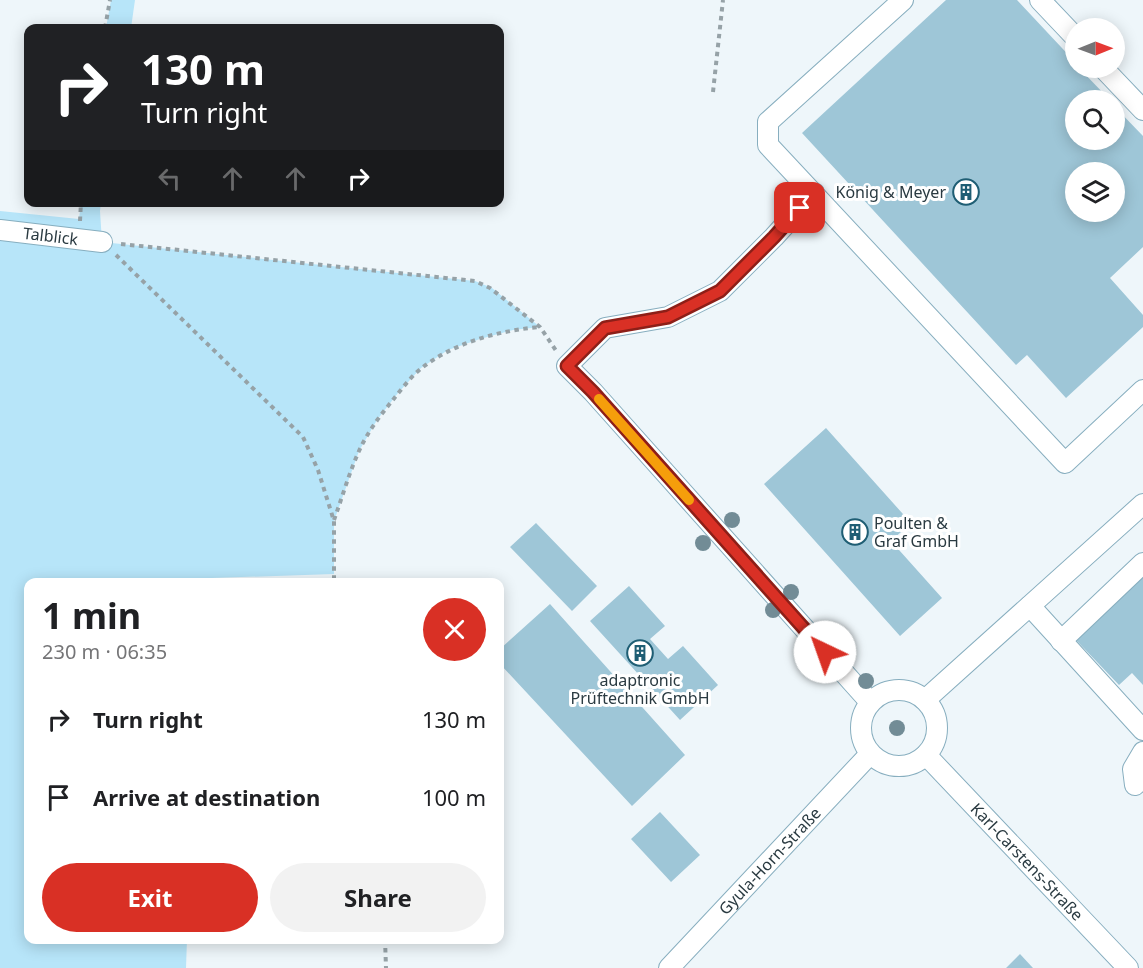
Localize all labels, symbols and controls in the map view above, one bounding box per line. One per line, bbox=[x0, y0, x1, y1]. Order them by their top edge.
north arrow bbox=[1065, 18, 1125, 78]
map controls bbox=[1065, 18, 1125, 222]
text: 130 m bbox=[141, 40, 265, 97]
icon: right bbox=[42, 48, 120, 126]
button: search bbox=[1065, 90, 1125, 150]
text: Turn right bbox=[141, 94, 267, 131]
icon: left bbox=[153, 162, 186, 195]
icon: ahead bbox=[216, 162, 249, 195]
icon: ahead bbox=[279, 162, 312, 195]
icon: right bbox=[342, 162, 375, 195]
button: layers bbox=[1065, 162, 1125, 222]
building icon: König & Meyer bbox=[951, 177, 981, 207]
place label: König & Meyer bbox=[836, 181, 946, 203]
pin bbox=[774, 182, 825, 233]
icon: arrive bbox=[783, 191, 816, 224]
street label: Talblick bbox=[22, 222, 80, 250]
place label: Poulten & Graf GmbH bbox=[874, 512, 959, 552]
building icon: Poulten & Graf GmbH bbox=[840, 517, 870, 547]
text: 1 min bbox=[42, 591, 141, 640]
button: close bbox=[423, 598, 486, 661]
position arrow bbox=[793, 620, 857, 684]
text: 230 m · 06:35 bbox=[42, 638, 167, 665]
building icon: adaptronic Prüftechnik GmbH bbox=[625, 638, 655, 668]
place label: adaptronic Prüftechnik GmbH bbox=[570, 669, 710, 709]
icon: right bbox=[42, 703, 75, 736]
text: Turn right bbox=[93, 704, 203, 734]
text: 130 m bbox=[422, 704, 486, 734]
icon: arrive bbox=[42, 781, 75, 814]
text: Arrive at destination bbox=[93, 782, 320, 812]
text: 100 m bbox=[422, 782, 486, 812]
street label: Karl-Carstens-Straße bbox=[966, 798, 1088, 925]
street label: Gyula-Horn-Straße bbox=[714, 802, 826, 919]
button: Exit bbox=[42, 863, 258, 932]
button: Share bbox=[270, 863, 486, 932]

